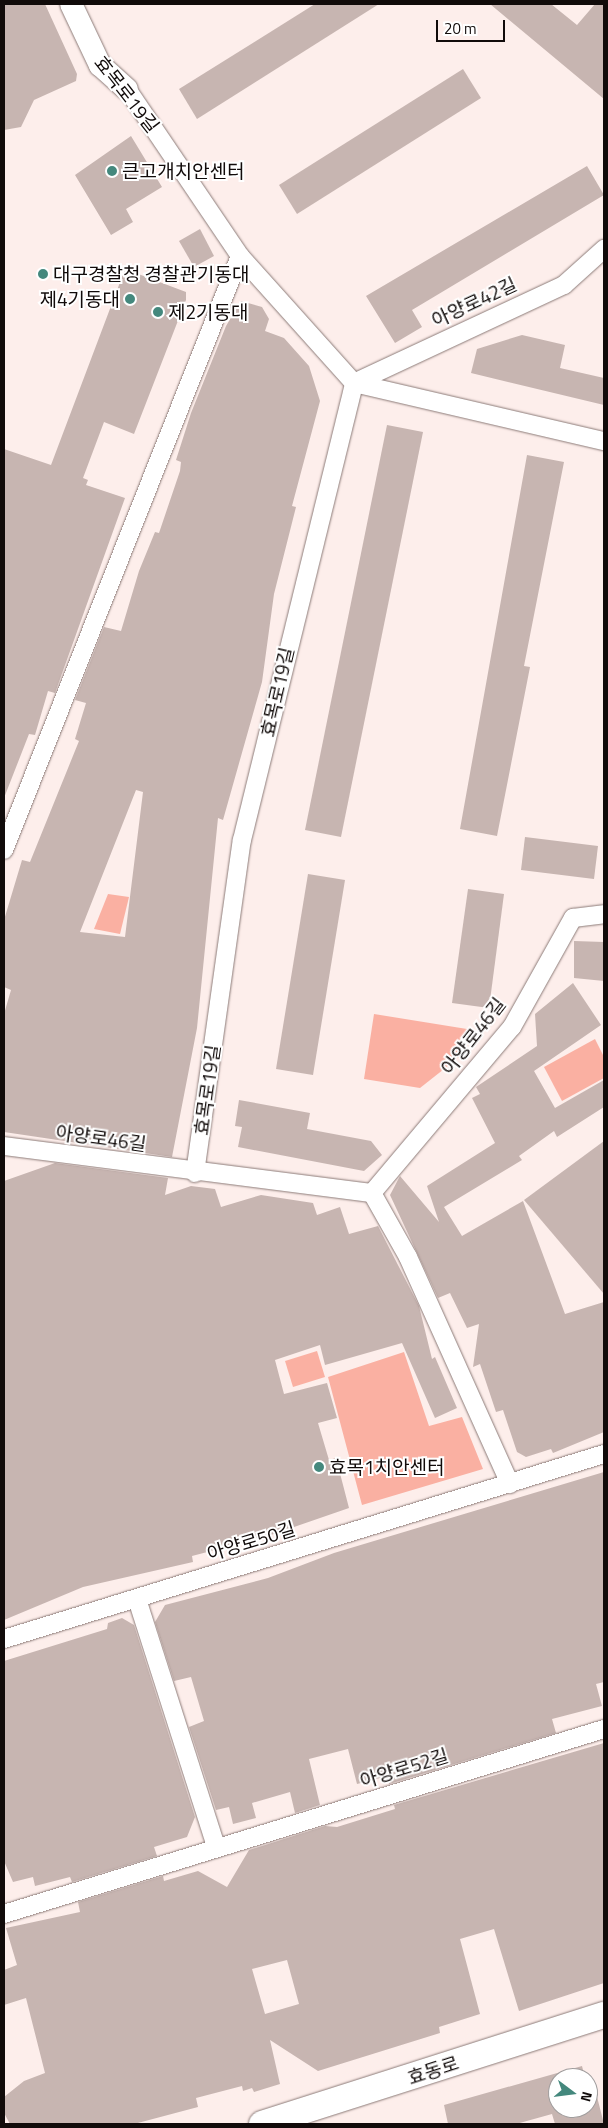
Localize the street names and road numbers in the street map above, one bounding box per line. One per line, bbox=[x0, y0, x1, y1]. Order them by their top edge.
street label: 효목로19길 bbox=[90, 51, 164, 137]
street label: 아양로42길 bbox=[428, 272, 520, 332]
street label: 효목로19길 bbox=[256, 645, 298, 739]
street label: 아양로46길 bbox=[436, 993, 510, 1079]
street label: 효목로19길 bbox=[189, 1043, 225, 1137]
street label: 아양로46길 bbox=[54, 1120, 148, 1156]
street label: 아양로50길 bbox=[204, 1517, 298, 1565]
street label: 아양로52길 bbox=[357, 1744, 451, 1792]
street label: 효동로 bbox=[405, 2051, 461, 2089]

